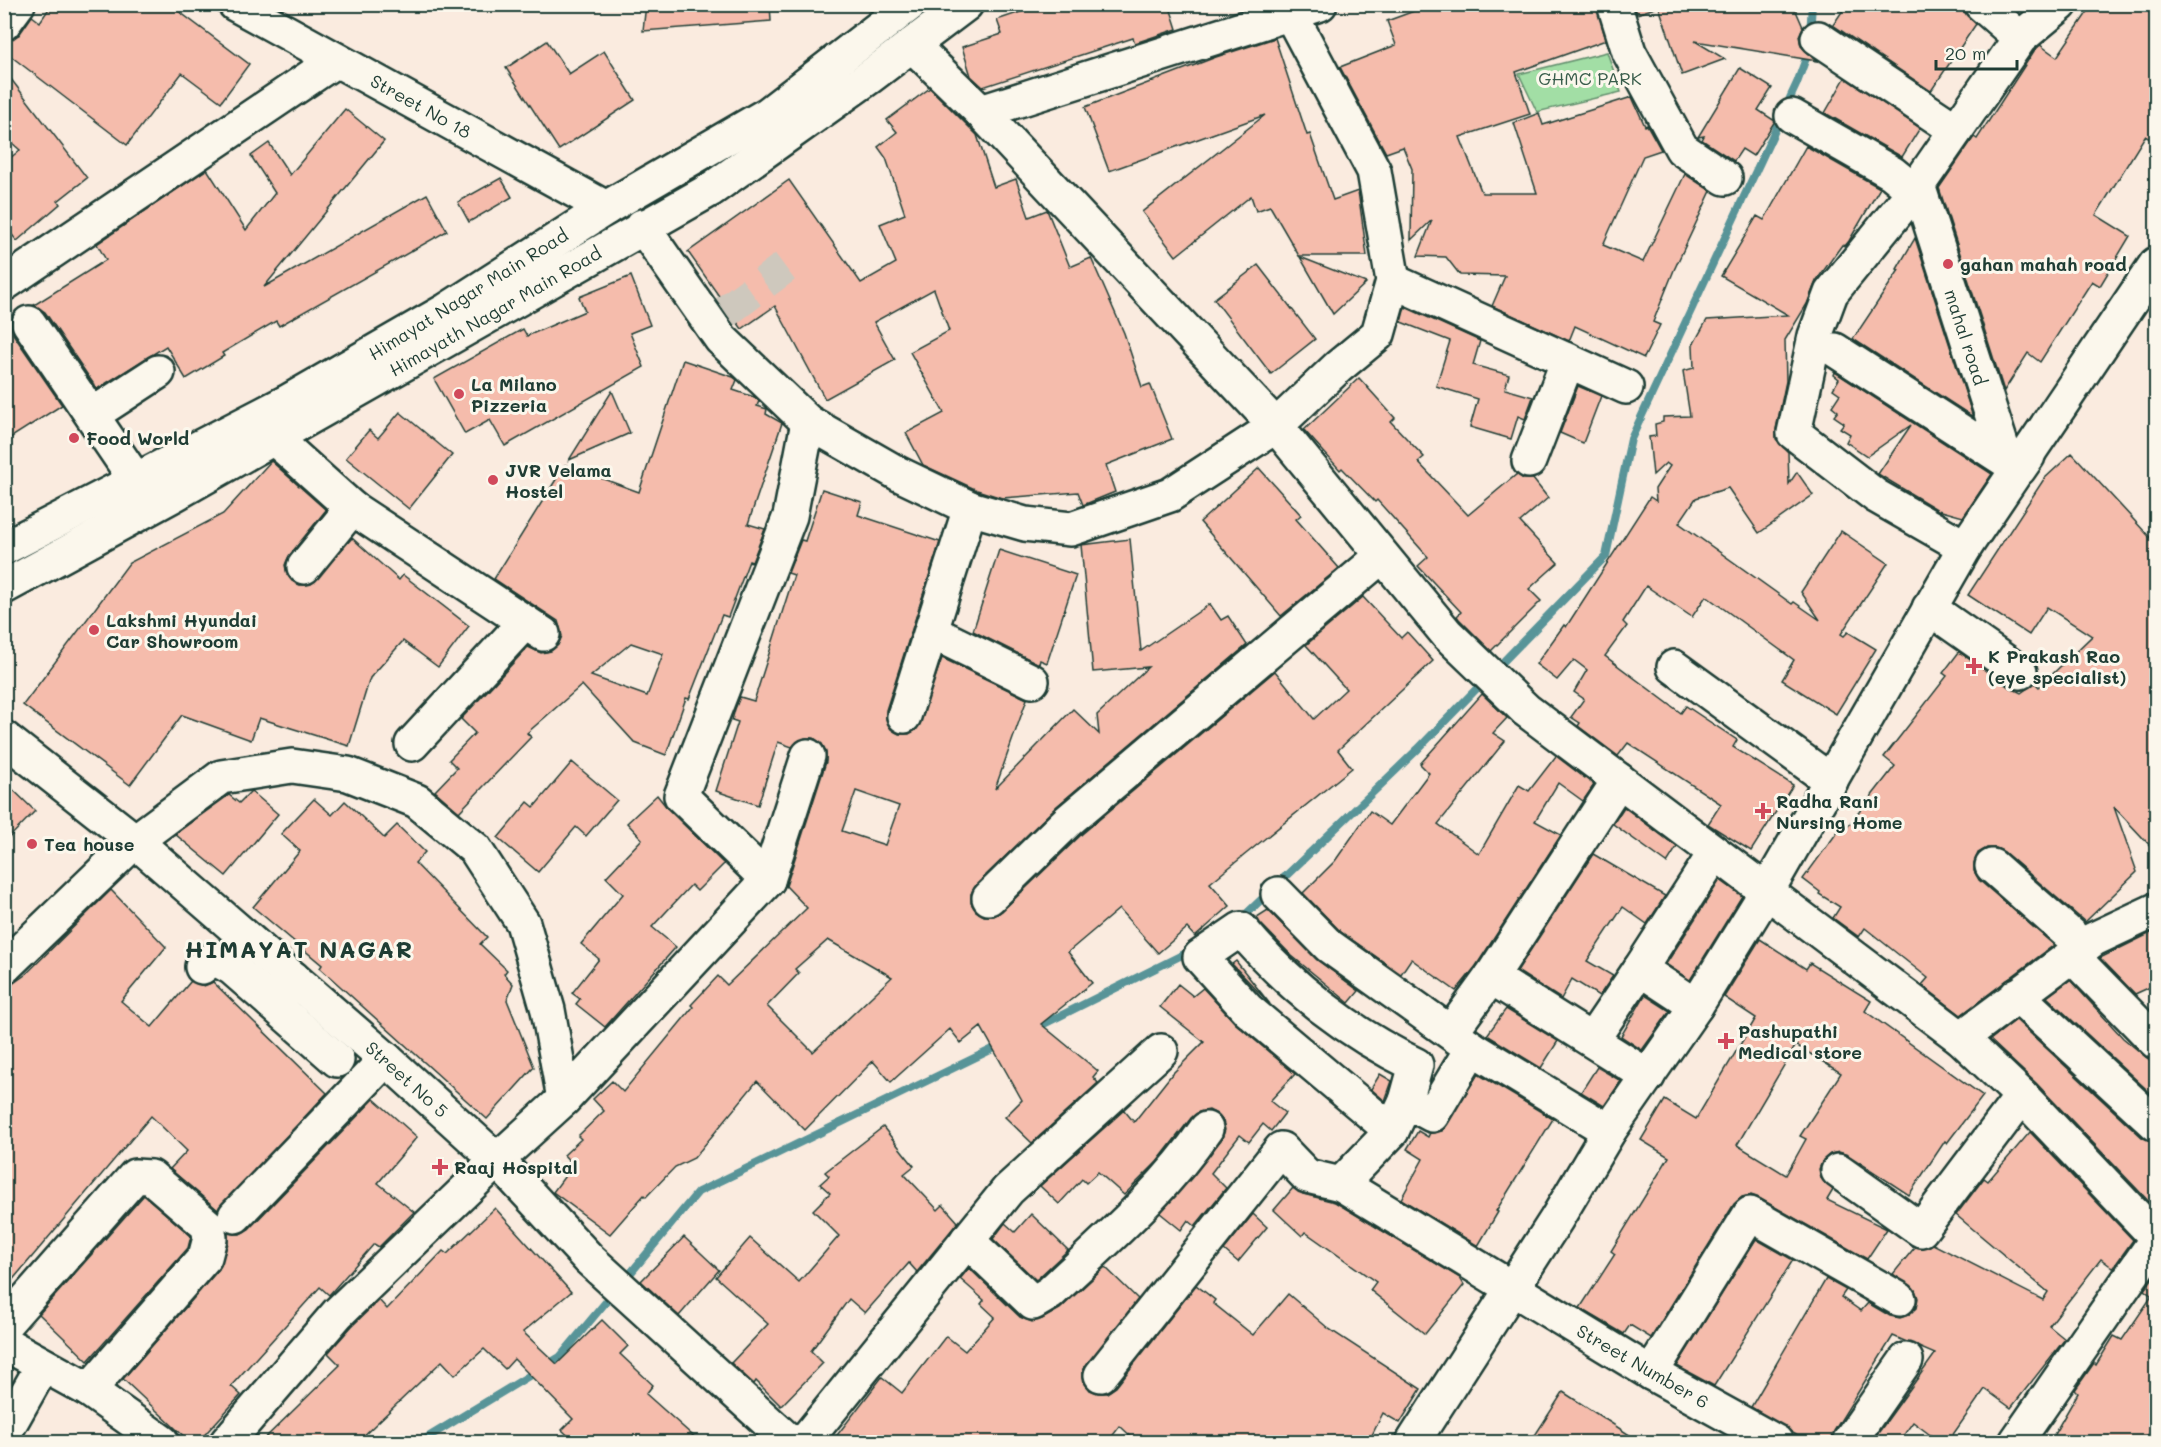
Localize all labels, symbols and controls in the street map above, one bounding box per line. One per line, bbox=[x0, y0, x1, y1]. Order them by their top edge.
scale bar bbox=[1936, 33, 2017, 71]
text: 20 m bbox=[1945, 41, 1986, 65]
park label: GHMC PARK bbox=[1538, 66, 1642, 90]
street label: Street No 18 bbox=[366, 68, 476, 144]
street label: Himayat Nagar Main Road bbox=[364, 223, 572, 365]
street label: Himayath Nagar Main Road bbox=[385, 240, 605, 382]
place label: gahan mahah road bbox=[1960, 252, 2127, 276]
marker: gahan mahah road bbox=[1941, 257, 1955, 271]
street label: mahal road bbox=[1939, 286, 1993, 388]
place label: La Milano Pizzeria bbox=[471, 372, 557, 417]
marker: La Milano Pizzeria bbox=[452, 387, 466, 401]
place label: Food World bbox=[86, 426, 189, 450]
marker: Food World bbox=[67, 431, 81, 445]
place label: JVR Velama Hostel bbox=[505, 458, 612, 503]
marker: JVR Velama Hostel bbox=[486, 473, 500, 487]
place label: Lakshmi Hyundai Car Showroom bbox=[106, 608, 257, 653]
marker: Lakshmi Hyundai Car Showroom bbox=[87, 623, 101, 637]
place label: K Prakash Rao (eye specialist) bbox=[1988, 644, 2126, 689]
marker: K Prakash Rao (eye specialist) bbox=[1965, 657, 1983, 675]
place label: Radha Rani Nursing Home bbox=[1776, 789, 1903, 834]
marker: Radha Rani Nursing Home bbox=[1754, 802, 1772, 820]
place label: Tea house bbox=[44, 832, 135, 856]
marker: Tea house bbox=[25, 837, 39, 851]
district label: HIMAYAT NAGAR bbox=[184, 933, 414, 964]
place label: Pashupathi Medical store bbox=[1738, 1019, 1862, 1064]
marker: Pashupathi Medical store bbox=[1719, 1034, 1733, 1048]
street label: Street No 5 bbox=[361, 1036, 453, 1122]
place label: Raaj Hospital bbox=[454, 1155, 578, 1179]
marker: Raaj Hospital bbox=[431, 1158, 449, 1176]
street label: Street Number 6 bbox=[1573, 1318, 1713, 1414]

